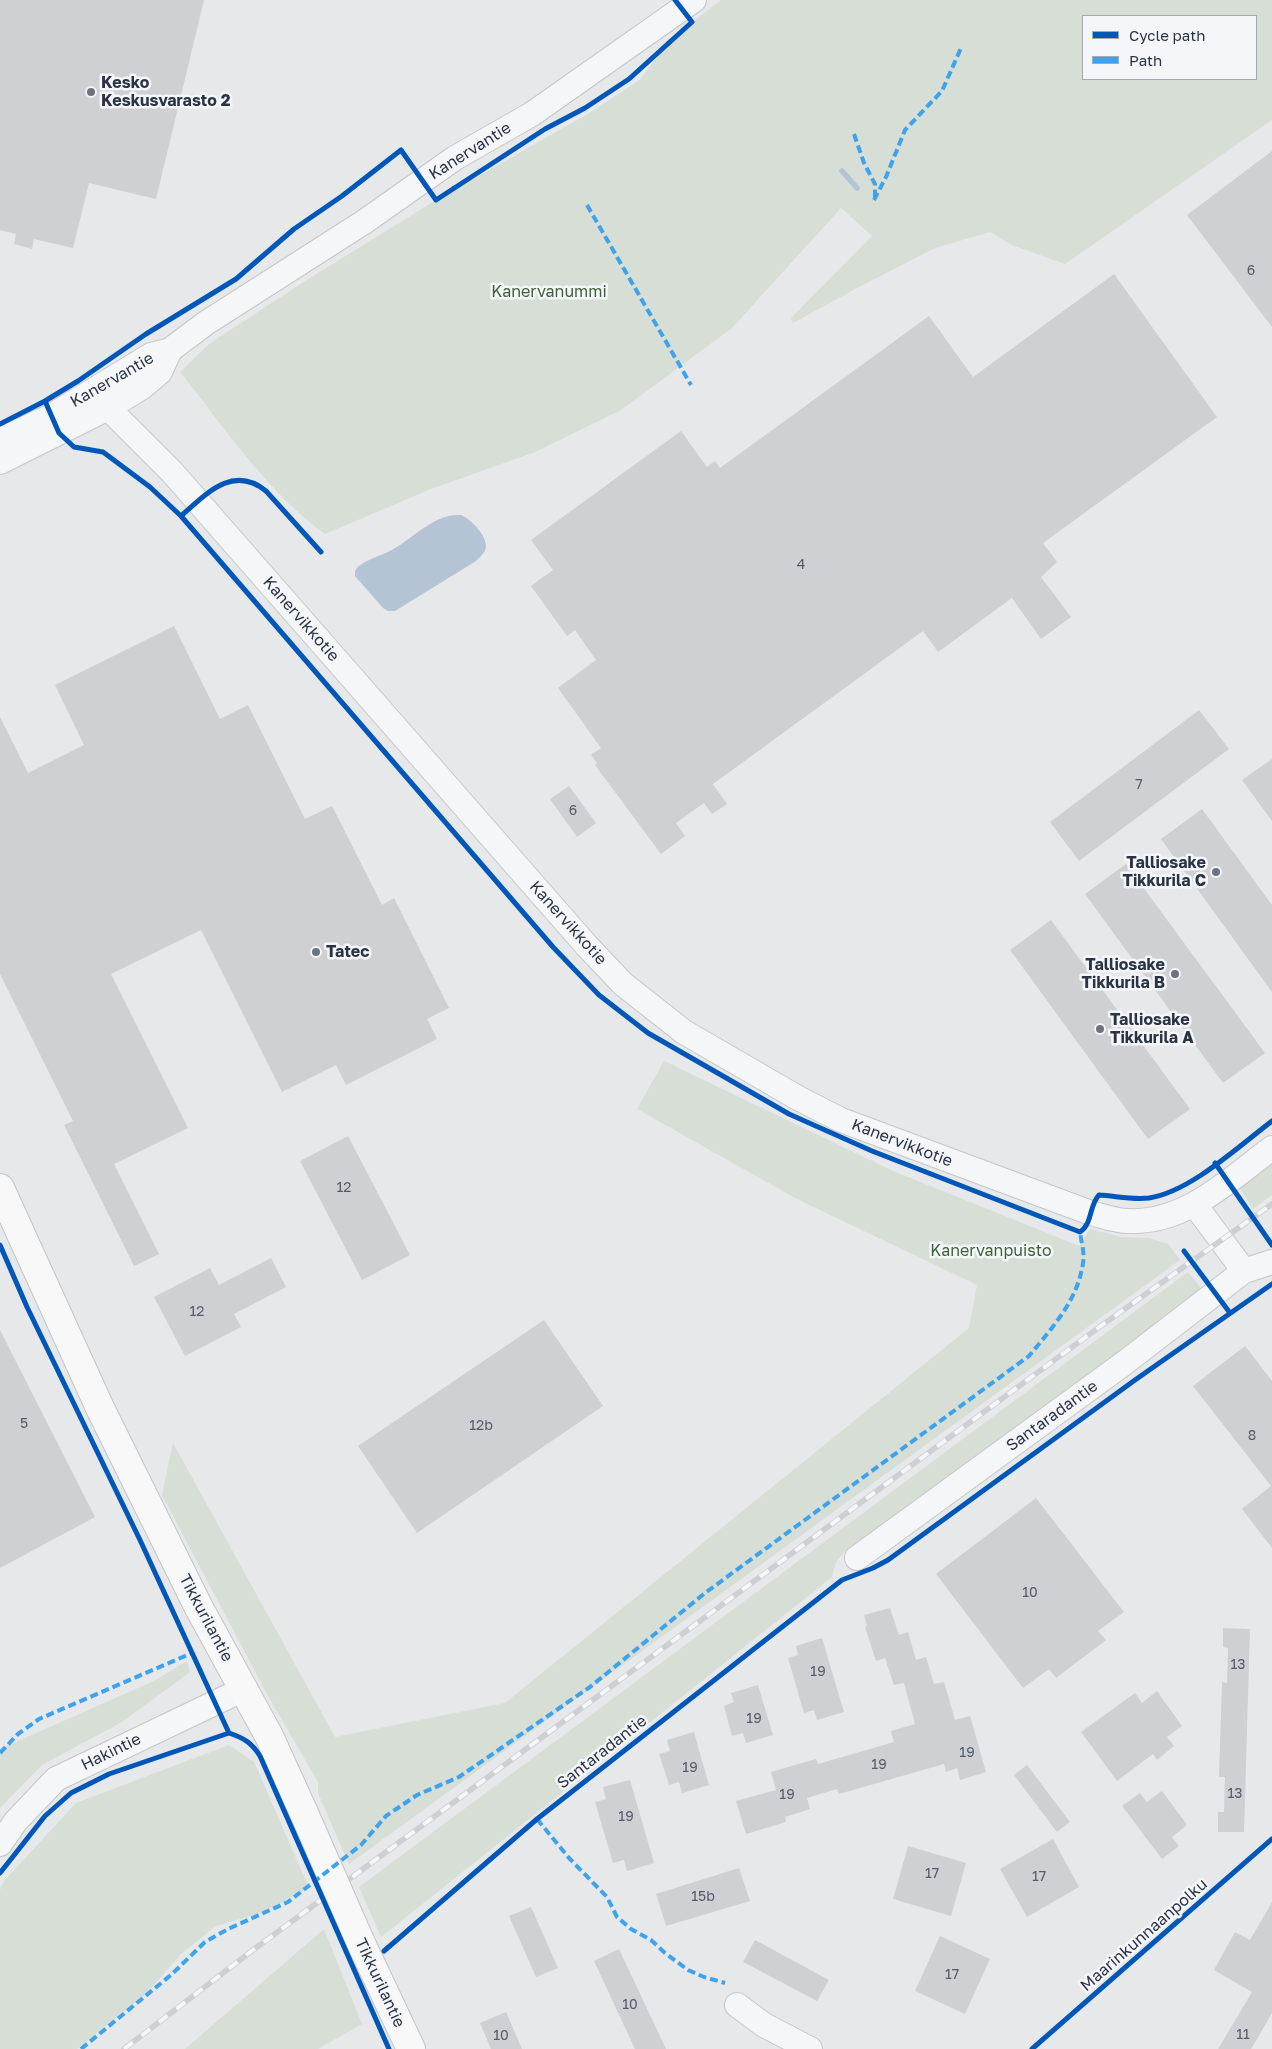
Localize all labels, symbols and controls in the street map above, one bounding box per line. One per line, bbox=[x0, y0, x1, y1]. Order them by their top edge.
legend bbox=[1082, 15, 1257, 80]
text: Cycle path bbox=[1129, 26, 1205, 44]
text: Path bbox=[1129, 51, 1162, 69]
place label: Kesko Keskusvarasto 2 bbox=[101, 73, 231, 111]
marker: Kesko Keskusvarasto 2 bbox=[85, 86, 97, 98]
street label: Kanervantie bbox=[426, 118, 514, 184]
house number: 6 bbox=[1247, 263, 1255, 279]
park label: Kanervanummi bbox=[491, 282, 607, 302]
street label: Kanervantie bbox=[67, 348, 157, 412]
house number: 4 bbox=[797, 557, 805, 573]
street label: Kanervikkotie bbox=[259, 573, 343, 665]
house number: 7 bbox=[1135, 777, 1143, 793]
house number: 6 bbox=[569, 803, 577, 819]
place label: Talliosake Tikkurila C bbox=[1123, 853, 1206, 891]
marker: Talliosake Tikkurila C bbox=[1210, 866, 1222, 878]
street label: Kanervikkotie bbox=[525, 877, 611, 969]
place label: Tatec bbox=[326, 942, 369, 962]
marker: Tatec bbox=[310, 946, 322, 958]
place label: Talliosake Tikkurila B bbox=[1082, 955, 1165, 993]
marker: Talliosake Tikkurila B bbox=[1169, 968, 1181, 980]
place label: Talliosake Tikkurila A bbox=[1110, 1010, 1193, 1048]
marker: Talliosake Tikkurila A bbox=[1094, 1023, 1106, 1035]
street label: Kanervikkotie bbox=[849, 1115, 955, 1171]
house number: 12 bbox=[337, 1180, 351, 1196]
park label: Kanervanpuisto bbox=[930, 1241, 1052, 1261]
house number: 12 bbox=[190, 1304, 204, 1320]
street label: Santaradantie bbox=[1003, 1376, 1101, 1456]
house number: 5 bbox=[20, 1416, 28, 1432]
house number: 12b bbox=[469, 1418, 493, 1434]
house number: 8 bbox=[1248, 1428, 1256, 1444]
street label: Tikkurilantie bbox=[175, 1571, 237, 1665]
house number: 10 bbox=[1022, 1585, 1038, 1601]
house number: 13 bbox=[1231, 1657, 1245, 1673]
house number: 19 bbox=[810, 1664, 826, 1680]
street label: Santaradantie bbox=[554, 1711, 650, 1793]
house number: 19 bbox=[746, 1711, 762, 1727]
street label: Hakintie bbox=[78, 1729, 144, 1775]
house number: 19 bbox=[959, 1745, 975, 1761]
house number: 19 bbox=[871, 1757, 887, 1773]
house number: 19 bbox=[682, 1760, 698, 1776]
house number: 13 bbox=[1228, 1786, 1242, 1802]
house number: 19 bbox=[779, 1787, 795, 1803]
house number: 19 bbox=[618, 1809, 634, 1825]
house number: 17 bbox=[925, 1866, 939, 1882]
house number: 17 bbox=[1032, 1869, 1046, 1885]
street label: Maarinkunnaanpolku bbox=[1077, 1875, 1211, 1995]
house number: 15b bbox=[691, 1889, 715, 1905]
street label: Tikkurilantie bbox=[351, 1935, 409, 2031]
house number: 17 bbox=[945, 1967, 959, 1983]
house number: 10 bbox=[622, 1997, 638, 2013]
house number: 11 bbox=[1236, 2027, 1250, 2043]
house number: 10 bbox=[493, 2028, 509, 2044]

